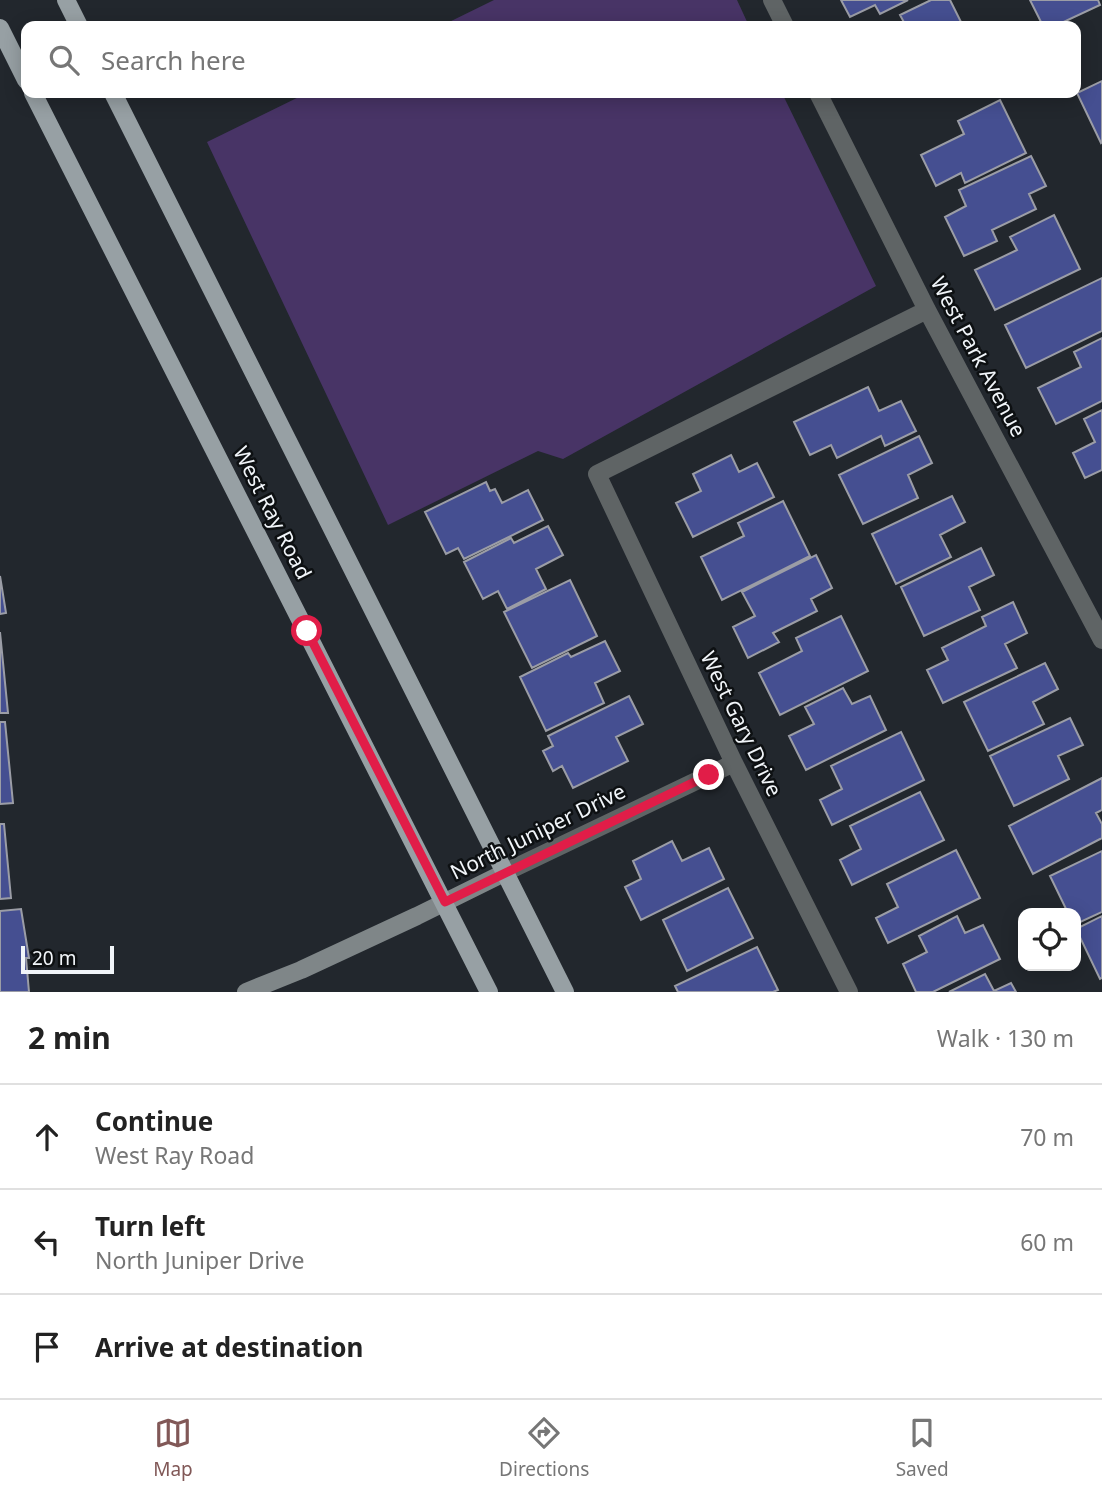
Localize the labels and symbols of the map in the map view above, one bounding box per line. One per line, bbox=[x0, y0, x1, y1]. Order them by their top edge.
street label: West Park Avenue bbox=[925, 272, 1033, 442]
street label: West Ray Road bbox=[227, 441, 318, 584]
route start bbox=[291, 615, 322, 646]
street label: West Gary Drive bbox=[695, 646, 789, 801]
route end bbox=[693, 759, 724, 790]
street label: North Juniper Drive bbox=[445, 777, 630, 886]
scale bar bbox=[21, 943, 114, 975]

